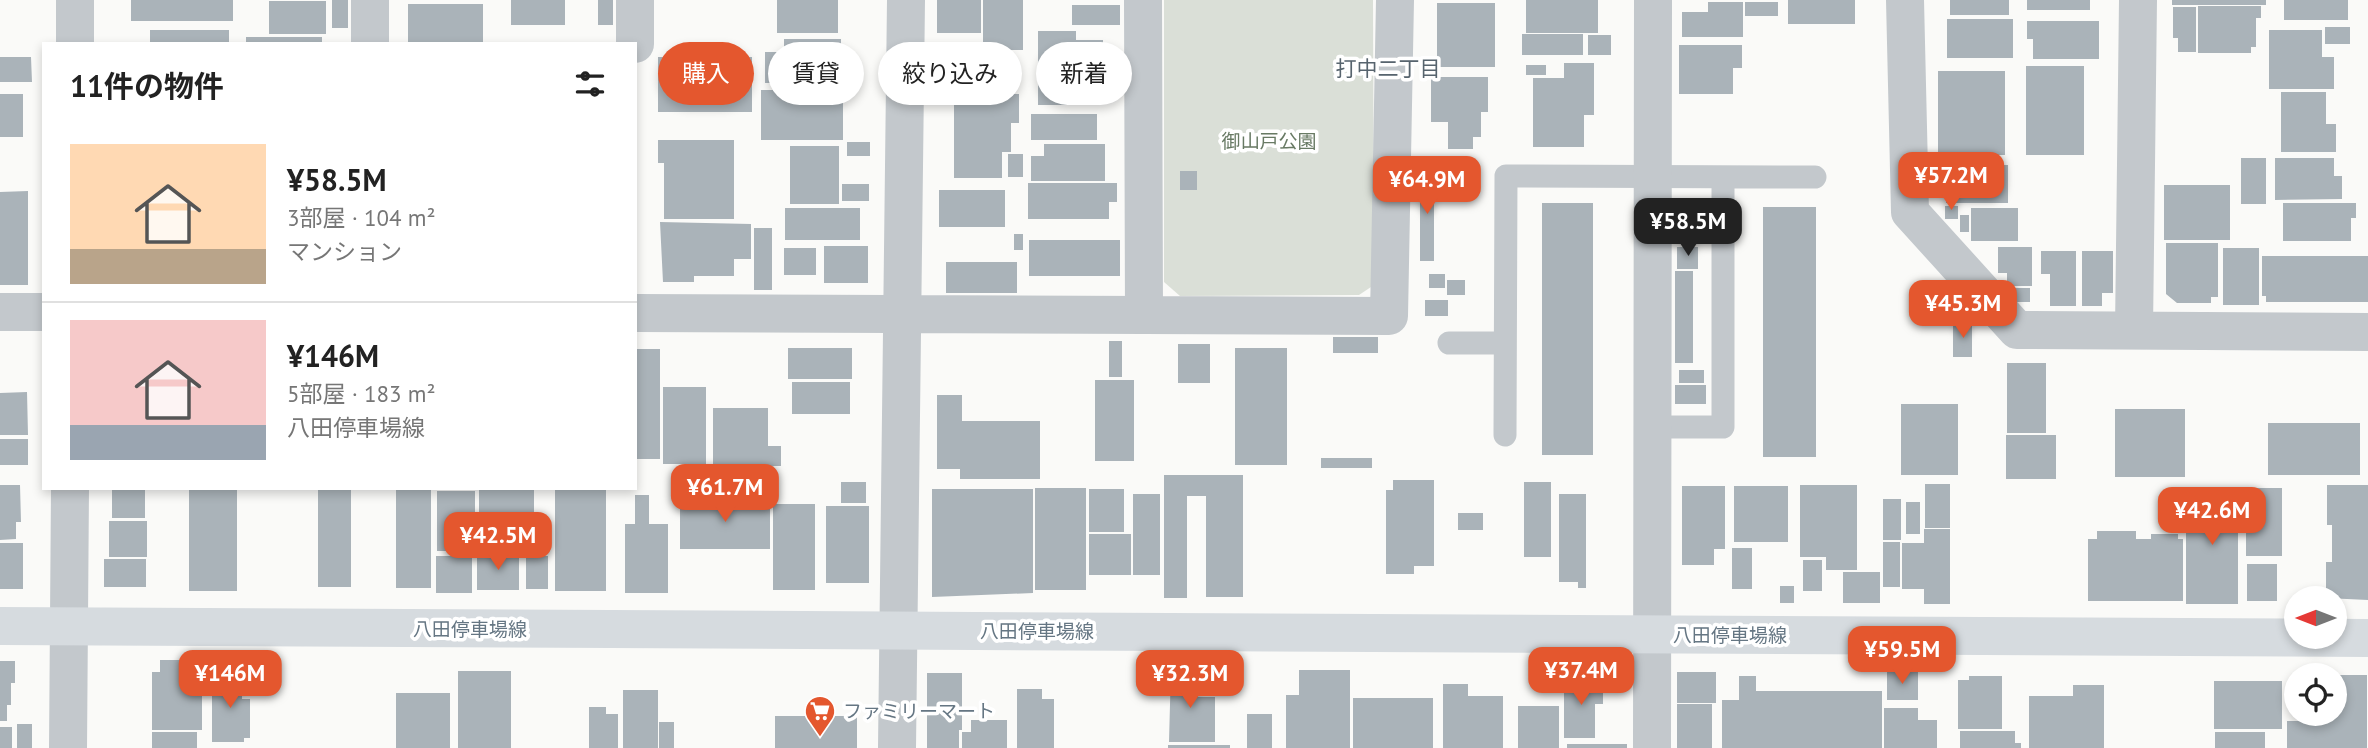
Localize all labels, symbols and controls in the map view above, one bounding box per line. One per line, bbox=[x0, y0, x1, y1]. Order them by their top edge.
chip: 購入 bbox=[658, 42, 754, 105]
chip: 賃貸 bbox=[768, 42, 864, 105]
chip: 絞り込み bbox=[878, 42, 1022, 105]
chip: 新着 bbox=[1036, 42, 1132, 105]
district label: 打中二丁目 bbox=[1336, 55, 1441, 82]
icon: filters bbox=[571, 65, 609, 103]
text: 11件の物件 bbox=[70, 66, 224, 105]
park label: 御山戸公園 bbox=[1221, 129, 1317, 153]
pin: ¥57.2M bbox=[1894, 152, 2008, 212]
pin: ¥64.9M bbox=[1370, 156, 1484, 216]
text: ¥58.5M bbox=[287, 160, 386, 199]
text: ¥57.2M bbox=[1914, 160, 1988, 189]
text: ¥64.9M bbox=[1389, 164, 1465, 193]
icon: home bbox=[126, 172, 210, 256]
pin: ¥58.5M bbox=[1631, 198, 1745, 258]
text: 3部屋 · 104 m² bbox=[287, 203, 435, 232]
text: ¥58.5M bbox=[1650, 206, 1726, 235]
text: マンション bbox=[287, 237, 402, 266]
pin: ¥45.3M bbox=[1906, 280, 2020, 340]
text: ¥45.3M bbox=[1925, 288, 2001, 317]
text: ¥146M bbox=[287, 336, 379, 375]
icon: home bbox=[126, 348, 210, 432]
text: 5部屋 · 183 m² bbox=[287, 379, 435, 408]
text: 八田停車場線 bbox=[287, 413, 425, 442]
pin: ¥61.7M bbox=[668, 464, 782, 524]
text: ¥61.7M bbox=[687, 472, 763, 501]
pin: ¥42.6M bbox=[2155, 488, 2269, 547]
text: ¥42.6M bbox=[2174, 495, 2250, 524]
pin: ¥42.5M bbox=[441, 512, 555, 572]
text: ¥42.5M bbox=[460, 520, 536, 549]
north arrow bbox=[2284, 586, 2347, 649]
map controls bbox=[2284, 586, 2347, 726]
street label: 八田停車場線 bbox=[413, 617, 527, 641]
street label: 八田停車場線 bbox=[980, 619, 1094, 643]
street label: 八田停車場線 bbox=[1673, 623, 1787, 647]
pin: ¥59.5M bbox=[1845, 626, 1959, 686]
text: ¥59.5M bbox=[1864, 634, 1940, 663]
pin: ¥37.4M bbox=[1524, 648, 1638, 707]
pin: ¥146M bbox=[181, 650, 279, 710]
pin: ¥32.3M bbox=[1133, 650, 1247, 710]
text: ¥37.4M bbox=[1544, 655, 1618, 684]
text: ¥146M bbox=[195, 658, 265, 687]
text: ¥32.3M bbox=[1152, 658, 1228, 687]
button: locate bbox=[2284, 663, 2347, 726]
supermarket icon: ファミリーマート bbox=[803, 694, 837, 738]
place label: ファミリーマート bbox=[843, 699, 995, 723]

